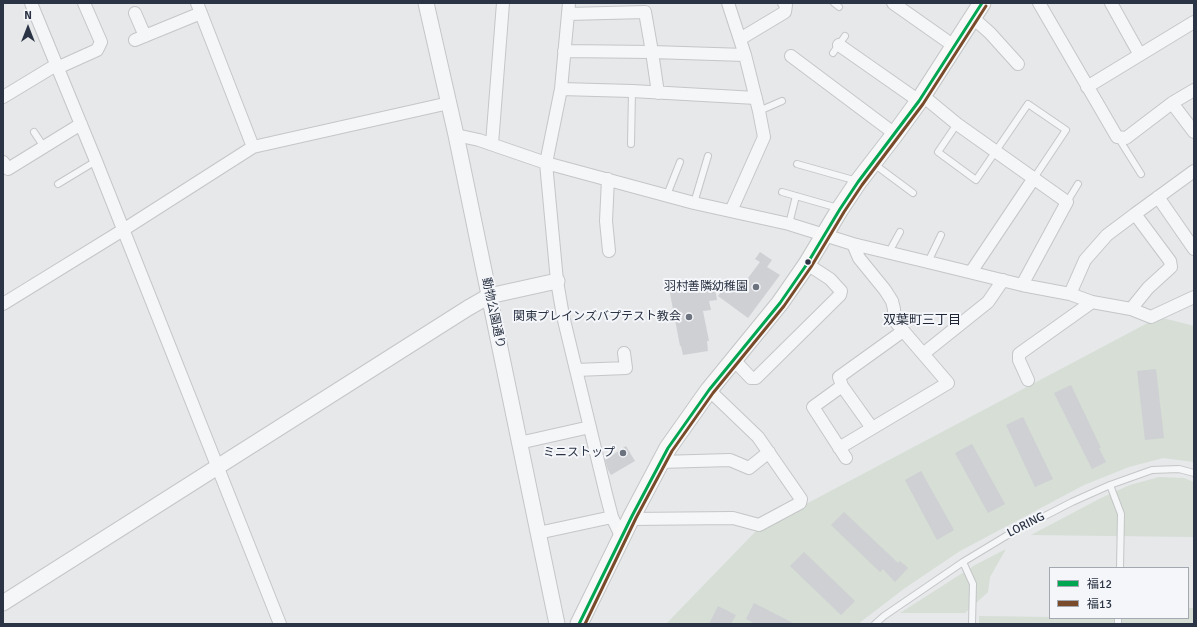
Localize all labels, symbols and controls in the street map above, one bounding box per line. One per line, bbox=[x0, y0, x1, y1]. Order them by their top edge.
north arrow bbox=[8, 8, 48, 48]
text: N bbox=[24, 9, 32, 22]
unlabelled marker bbox=[803, 257, 813, 267]
street label: 動物公園通り bbox=[478, 276, 508, 350]
place label: 羽村善隣幼稚園 bbox=[664, 280, 748, 294]
marker: 羽村善隣幼稚園 bbox=[751, 282, 761, 292]
place label: 関東プレインズバプテスト教会 bbox=[513, 310, 681, 324]
marker: 関東プレインズバプテスト教会 bbox=[684, 312, 694, 322]
district label: 双葉町三丁目 bbox=[883, 313, 961, 329]
place label: ミニストップ bbox=[543, 446, 615, 460]
marker: ミニストップ bbox=[618, 448, 628, 458]
street label: LORING bbox=[1005, 509, 1047, 541]
legend bbox=[1049, 567, 1189, 619]
text: 福12 bbox=[1087, 577, 1112, 592]
text: 福13 bbox=[1087, 597, 1112, 612]

